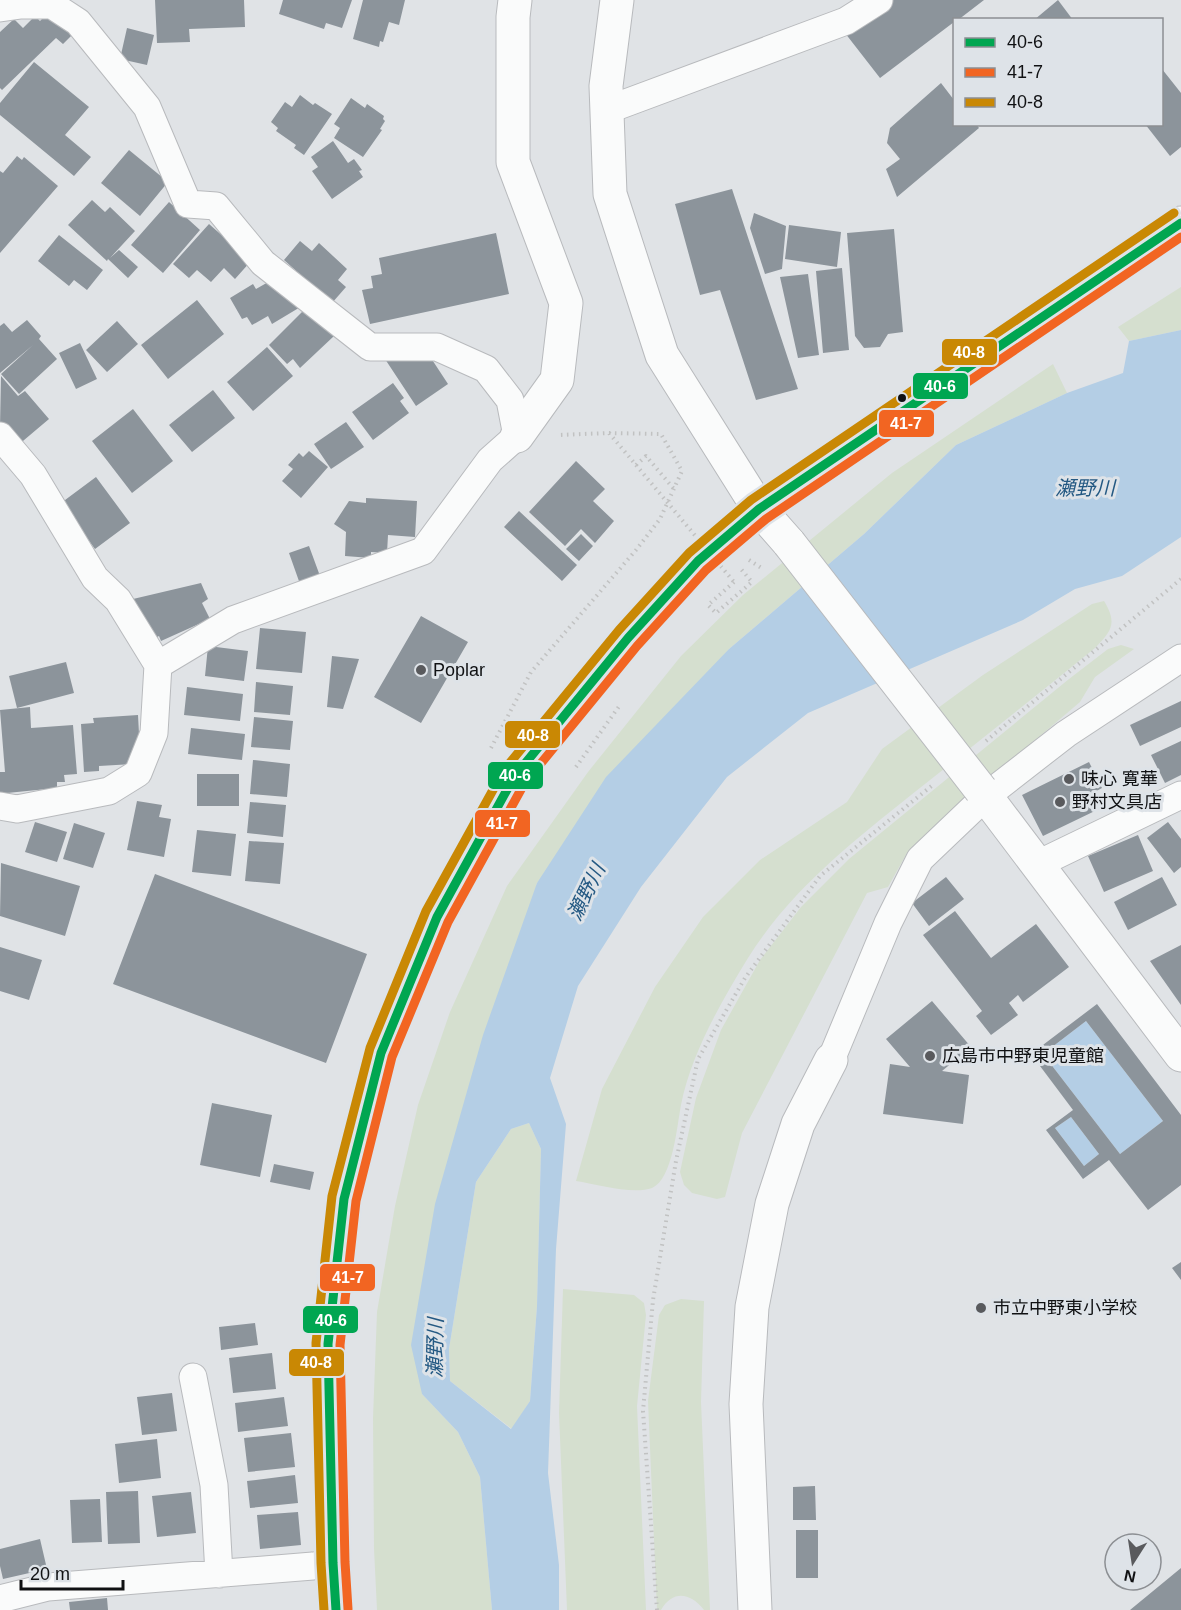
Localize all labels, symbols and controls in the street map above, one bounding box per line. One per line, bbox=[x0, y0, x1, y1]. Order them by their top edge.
legend bbox=[953, 18, 1163, 126]
text: 40-6 bbox=[1007, 32, 1043, 52]
text: 41-7 bbox=[1007, 62, 1043, 82]
text: 40-8 bbox=[1007, 92, 1043, 112]
line badge: 40-8 bbox=[941, 338, 998, 366]
text: 40-8 bbox=[953, 344, 985, 361]
line badge: 40-6 bbox=[912, 372, 969, 400]
text: 40-6 bbox=[924, 378, 956, 395]
unlabelled marker bbox=[896, 392, 908, 404]
line badge: 41-7 bbox=[878, 409, 935, 438]
text: 41-7 bbox=[890, 415, 922, 432]
water label: 瀬野川 bbox=[1055, 477, 1117, 499]
place label: Poplar bbox=[433, 660, 485, 680]
marker: Poplar bbox=[414, 663, 428, 677]
line badge: 40-8 bbox=[504, 720, 561, 749]
text: 40-8 bbox=[517, 727, 549, 744]
line badge: 40-6 bbox=[487, 761, 544, 790]
text: 40-6 bbox=[499, 767, 531, 784]
place label: 味心 寛華 bbox=[1081, 769, 1158, 789]
marker: 味心 寛華 bbox=[1062, 772, 1076, 786]
place label: 野村文具店 bbox=[1072, 792, 1162, 812]
marker: 野村文具店 bbox=[1053, 795, 1067, 809]
line badge: 41-7 bbox=[474, 809, 531, 838]
text: 41-7 bbox=[486, 815, 518, 832]
water label: 瀬野川 bbox=[563, 858, 610, 924]
place label: 広島市中野東児童館 bbox=[942, 1046, 1104, 1066]
marker: 広島市中野東児童館 bbox=[923, 1049, 937, 1063]
line badge: 41-7 bbox=[319, 1263, 376, 1292]
text: 41-7 bbox=[332, 1269, 364, 1286]
place label: 市立中野東小学校 bbox=[993, 1298, 1137, 1318]
marker: 市立中野東小学校 bbox=[974, 1301, 988, 1315]
line badge: 40-6 bbox=[302, 1305, 359, 1334]
text: 40-6 bbox=[315, 1312, 347, 1329]
water label: 瀬野川 bbox=[423, 1316, 447, 1378]
line badge: 40-8 bbox=[288, 1348, 345, 1377]
text: 40-8 bbox=[300, 1354, 332, 1371]
north arrow bbox=[1103, 1532, 1163, 1592]
scale bar bbox=[21, 1553, 123, 1591]
text: 20 m bbox=[30, 1564, 70, 1584]
text: N bbox=[1123, 1567, 1137, 1586]

